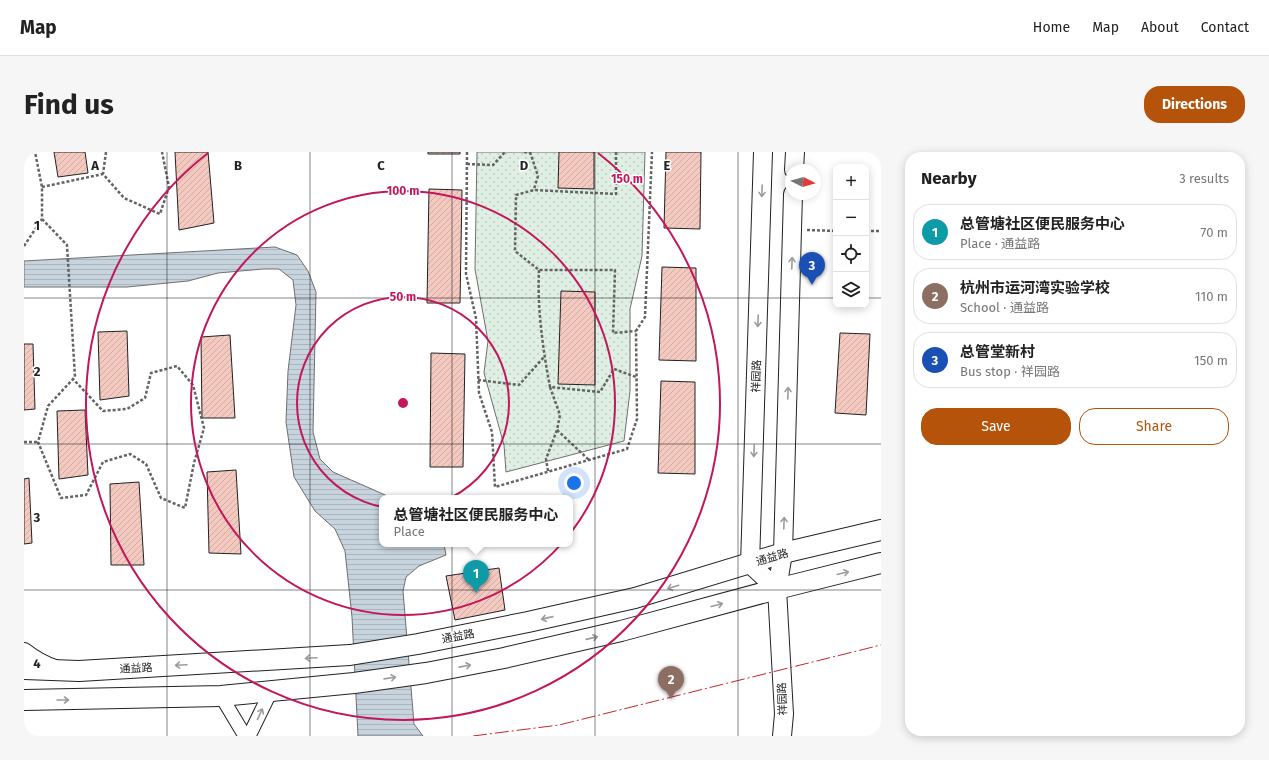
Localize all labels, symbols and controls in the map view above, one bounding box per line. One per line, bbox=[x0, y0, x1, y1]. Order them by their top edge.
text: Map bbox=[20, 16, 57, 39]
text: Home bbox=[1033, 19, 1070, 36]
text: Map bbox=[1092, 19, 1119, 36]
text: About bbox=[1141, 19, 1179, 36]
text: Contact bbox=[1201, 19, 1249, 36]
button: Directions bbox=[1144, 86, 1245, 123]
text: Find us bbox=[24, 88, 114, 121]
text: A bbox=[90, 158, 99, 173]
text: B bbox=[234, 158, 242, 173]
text: C bbox=[377, 158, 385, 173]
text: D bbox=[520, 158, 529, 173]
text: E bbox=[664, 158, 671, 173]
north arrow bbox=[785, 164, 821, 200]
map controls bbox=[833, 164, 869, 308]
button: + bbox=[833, 164, 869, 200]
text: Nearby bbox=[921, 168, 976, 189]
text: 3 results bbox=[1179, 171, 1229, 186]
text: 150 m bbox=[611, 172, 643, 186]
text: 100 m bbox=[387, 184, 419, 198]
one-way arrow bbox=[758, 184, 765, 197]
button: − bbox=[833, 200, 869, 236]
text: 总管塘社区便民服务中心 bbox=[960, 215, 1125, 233]
text: 1 bbox=[34, 218, 40, 233]
text: 1 bbox=[932, 225, 938, 240]
text: 70 m bbox=[1201, 225, 1228, 240]
button: locate bbox=[833, 236, 869, 272]
text: Place · 通益路 bbox=[960, 236, 1040, 251]
pin: 3 bbox=[799, 252, 825, 285]
one-way arrow bbox=[788, 257, 795, 270]
button: layers bbox=[833, 272, 869, 308]
text: 杭州市运河湾实验学校 bbox=[960, 279, 1110, 297]
text: 2 bbox=[932, 289, 938, 304]
text: 110 m bbox=[1195, 289, 1228, 304]
text: 50 m bbox=[390, 290, 416, 304]
text: School · 通益路 bbox=[960, 300, 1049, 315]
one-way arrow bbox=[754, 314, 761, 327]
text: 总管堂新村 bbox=[960, 343, 1035, 361]
text: 3 bbox=[932, 353, 938, 368]
text: 150 m bbox=[1194, 353, 1228, 368]
street label: 祥园路 bbox=[749, 359, 764, 393]
text: 2 bbox=[34, 364, 41, 379]
text: Bus stop · 祥园路 bbox=[960, 364, 1060, 379]
one-way arrow bbox=[784, 387, 792, 400]
centre of rings bbox=[396, 396, 410, 410]
button: Save bbox=[921, 408, 1071, 445]
button: Share bbox=[1079, 408, 1229, 445]
one-way arrow bbox=[750, 444, 758, 457]
your location bbox=[564, 473, 584, 493]
popup bbox=[379, 495, 573, 547]
text: 总管塘社区便民服务中心 bbox=[393, 506, 559, 524]
text: 3 bbox=[33, 510, 41, 525]
one-way arrow bbox=[780, 517, 788, 530]
text: Place bbox=[393, 524, 425, 539]
street label: 通益路 bbox=[754, 547, 790, 568]
pin: 1 bbox=[463, 560, 489, 593]
one-way arrow bbox=[836, 568, 849, 576]
one-way arrow bbox=[666, 584, 679, 591]
one-way arrow bbox=[711, 601, 724, 608]
one-way arrow bbox=[541, 615, 554, 623]
street label: 通益路 bbox=[441, 627, 476, 646]
one-way arrow bbox=[585, 634, 598, 641]
one-way arrow bbox=[305, 654, 318, 661]
text: 4 bbox=[33, 656, 41, 671]
street label: 通益路 bbox=[119, 661, 153, 676]
one-way arrow bbox=[458, 661, 471, 669]
one-way arrow bbox=[175, 662, 188, 669]
pin: 2 bbox=[658, 666, 684, 699]
one-way arrow bbox=[383, 674, 396, 682]
street label: 祥园路 bbox=[775, 682, 790, 716]
one-way arrow bbox=[56, 696, 69, 703]
one-way arrow bbox=[257, 708, 264, 720]

